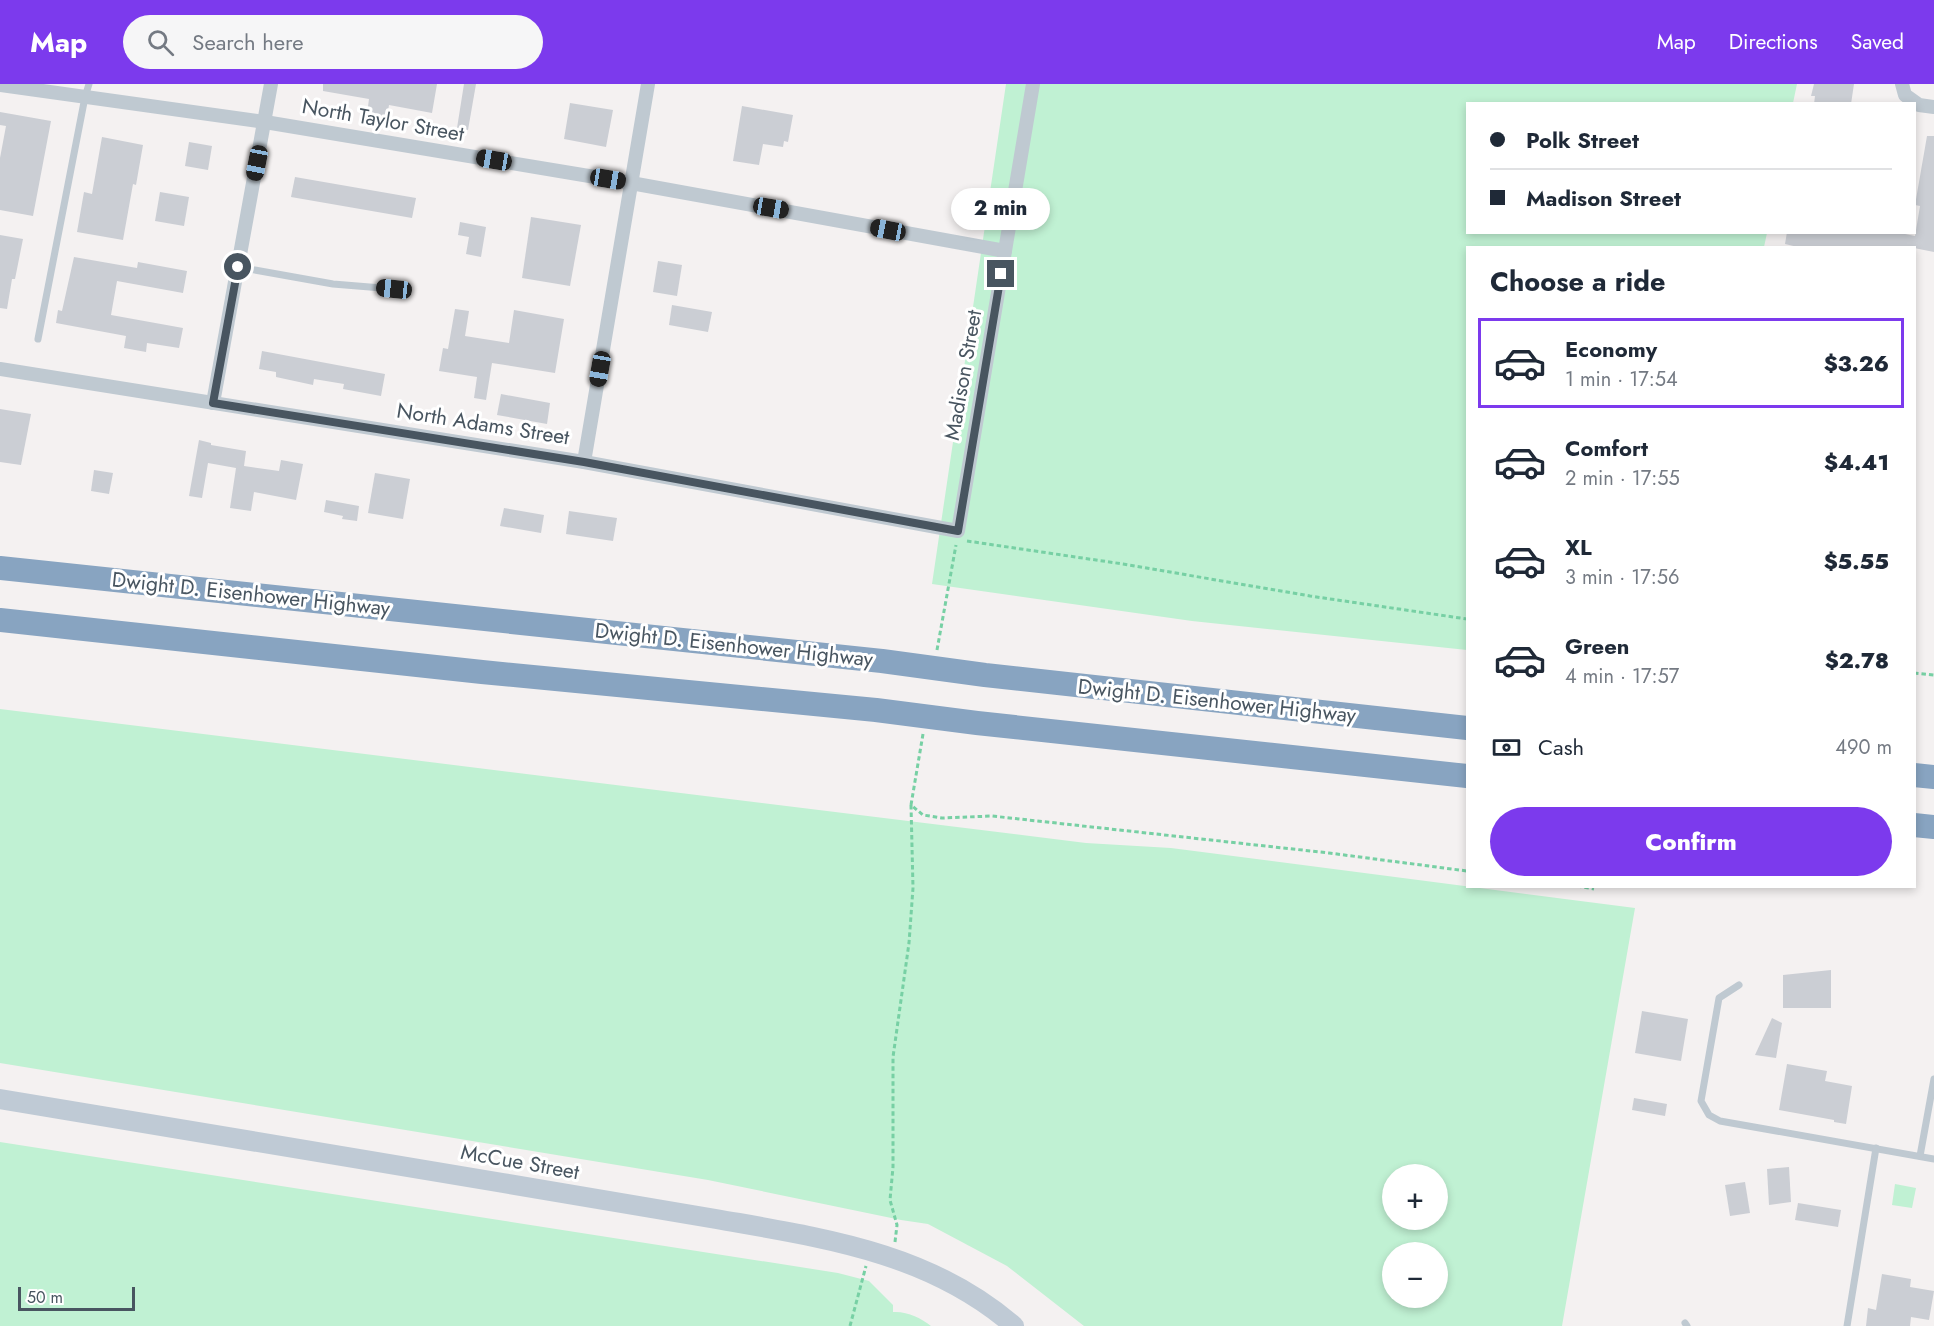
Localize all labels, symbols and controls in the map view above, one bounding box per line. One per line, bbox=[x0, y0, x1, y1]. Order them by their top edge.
search box bbox=[123, 15, 543, 69]
text: Map bbox=[30, 22, 87, 63]
icon: search bbox=[144, 26, 177, 59]
text: Search here bbox=[192, 26, 304, 58]
text: Map bbox=[1657, 27, 1696, 57]
text: Directions bbox=[1729, 27, 1818, 57]
text: Saved bbox=[1851, 27, 1904, 57]
street label: North Taylor Street bbox=[300, 91, 466, 149]
text: Polk Street bbox=[1526, 124, 1639, 156]
car bbox=[245, 144, 269, 182]
car bbox=[475, 148, 513, 172]
car bbox=[589, 167, 627, 191]
text: Madison Street bbox=[1526, 182, 1681, 214]
callout: 2 min bbox=[952, 187, 1050, 229]
text: 2 min bbox=[974, 194, 1027, 223]
car bbox=[752, 196, 790, 220]
car bbox=[869, 218, 907, 242]
route start bbox=[224, 253, 251, 280]
route end bbox=[987, 260, 1014, 287]
text: Choose a ride bbox=[1490, 262, 1665, 301]
car bbox=[375, 278, 413, 300]
street label: Madison Street bbox=[937, 307, 989, 443]
text: Economy bbox=[1565, 333, 1657, 365]
icon: car bbox=[1493, 336, 1547, 390]
text: $3.26 bbox=[1824, 347, 1889, 379]
car bbox=[588, 350, 612, 388]
text: 1 min · 17:54 bbox=[1565, 365, 1678, 394]
street label: North Adams Street bbox=[394, 396, 572, 452]
text: Comfort bbox=[1565, 432, 1648, 464]
icon: car bbox=[1493, 435, 1547, 489]
text: $4.41 bbox=[1824, 446, 1889, 478]
text: 2 min · 17:55 bbox=[1565, 464, 1680, 493]
text: XL bbox=[1565, 531, 1592, 563]
icon: car bbox=[1493, 534, 1547, 588]
text: $5.55 bbox=[1824, 545, 1889, 577]
text: 3 min · 17:56 bbox=[1565, 563, 1680, 592]
street label: Dwight D. Eisenhower Highway bbox=[110, 564, 392, 624]
street label: Dwight D. Eisenhower Highway bbox=[593, 615, 875, 675]
text: Green bbox=[1565, 630, 1629, 662]
icon: car bbox=[1493, 633, 1547, 687]
text: $2.78 bbox=[1825, 644, 1889, 676]
text: 4 min · 17:57 bbox=[1565, 662, 1679, 691]
street label: Dwight D. Eisenhower Highway bbox=[1076, 671, 1358, 731]
icon: cash bbox=[1490, 731, 1523, 764]
text: Cash bbox=[1538, 731, 1584, 763]
text: 490 m bbox=[1835, 733, 1892, 762]
button: Confirm bbox=[1490, 807, 1892, 876]
street label: McCue Street bbox=[458, 1137, 582, 1187]
map controls bbox=[1382, 1164, 1448, 1308]
button: + bbox=[1382, 1164, 1448, 1230]
button: − bbox=[1382, 1242, 1448, 1308]
scale bar bbox=[18, 1284, 135, 1312]
text: 50 m bbox=[27, 1286, 63, 1309]

